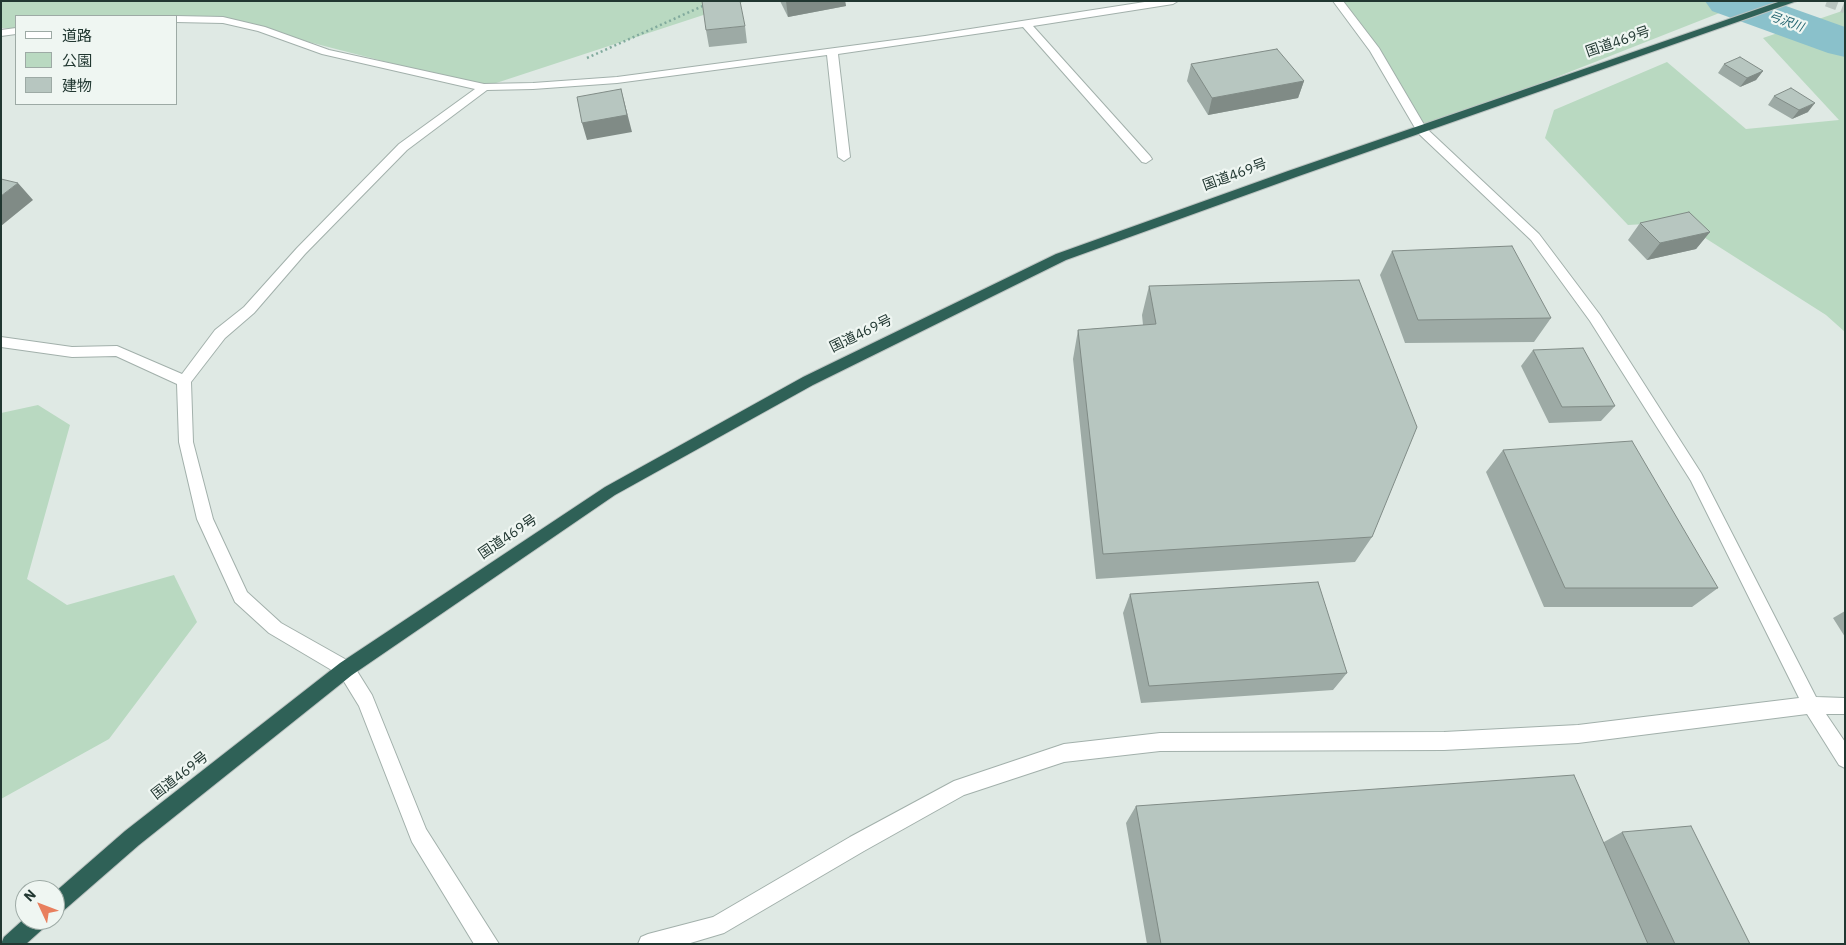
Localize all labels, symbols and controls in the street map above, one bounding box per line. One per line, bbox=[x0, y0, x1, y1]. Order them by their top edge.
water label: 弓沢川 bbox=[1767, 9, 1805, 35]
legend bbox=[15, 15, 178, 105]
street label: 国道469号 bbox=[1583, 23, 1653, 61]
text: 道路 bbox=[62, 26, 92, 45]
text: 公園 bbox=[62, 51, 92, 70]
text: 建物 bbox=[62, 76, 92, 95]
street label: 国道469号 bbox=[1201, 156, 1269, 194]
street label: 国道469号 bbox=[827, 312, 895, 356]
street label: 国道469号 bbox=[475, 511, 541, 563]
street label: 国道469号 bbox=[148, 749, 212, 803]
north arrow bbox=[15, 880, 65, 930]
text: N bbox=[20, 886, 40, 905]

